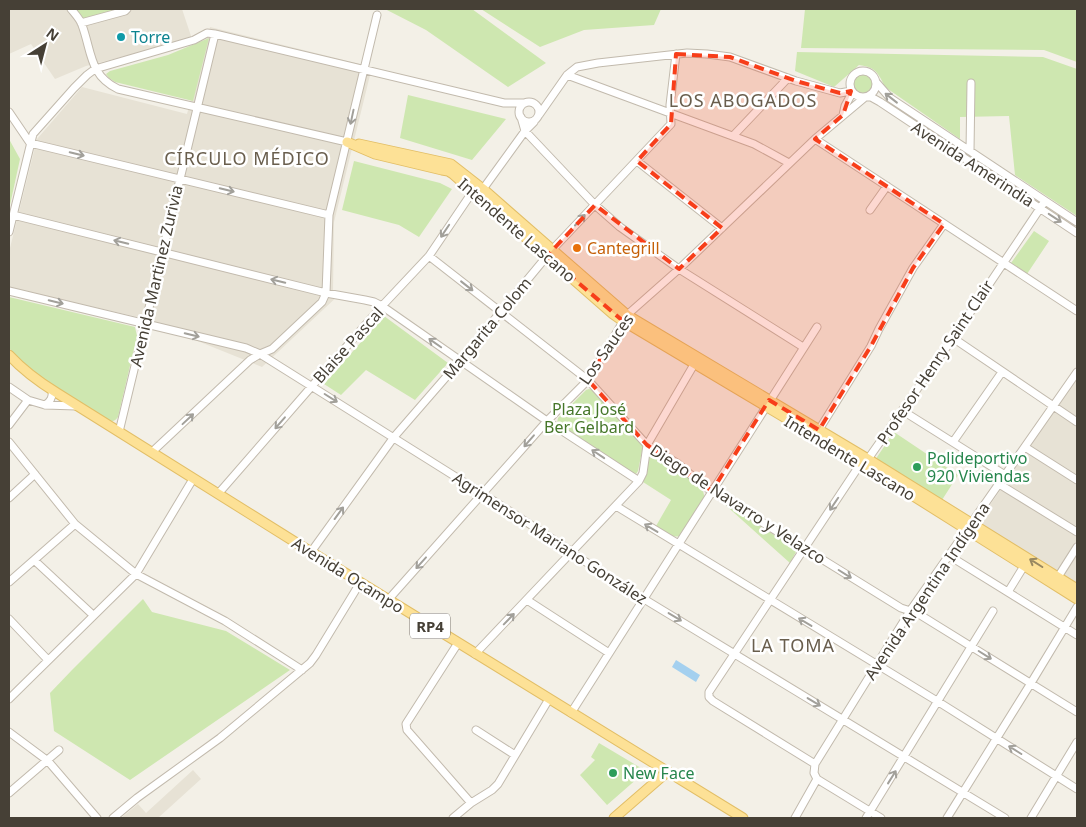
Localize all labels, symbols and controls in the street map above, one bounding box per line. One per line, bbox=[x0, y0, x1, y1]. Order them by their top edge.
north arrow bbox=[20, 20, 70, 70]
text: N bbox=[43, 23, 63, 45]
place label: Torre bbox=[131, 26, 170, 48]
marker: Torre bbox=[115, 31, 127, 43]
district label: LOS ABOGADOS bbox=[669, 88, 817, 112]
one-way arrow bbox=[885, 93, 898, 104]
one-way arrow bbox=[347, 109, 356, 125]
street label: Avenida Amerindia bbox=[907, 116, 1039, 212]
district label: CÍRCULO MÉDICO bbox=[164, 146, 330, 170]
one-way arrow bbox=[69, 150, 85, 159]
street label: Intendente Lascano bbox=[454, 173, 580, 287]
street label: Avenida Martinez Zurivia bbox=[124, 183, 188, 369]
one-way arrow bbox=[218, 186, 234, 195]
one-way arrow bbox=[1048, 213, 1062, 223]
one-way arrow bbox=[574, 214, 586, 227]
one-way arrow bbox=[440, 224, 450, 238]
one-way arrow bbox=[113, 237, 129, 246]
place label: Cantegrill bbox=[587, 237, 660, 259]
marker: Cantegrill bbox=[571, 242, 583, 254]
street label: Margarita Colom bbox=[438, 272, 536, 384]
street label: Profesor Henry Saint Clair bbox=[872, 275, 998, 448]
one-way arrow bbox=[271, 276, 287, 286]
one-way arrow bbox=[460, 281, 474, 291]
one-way arrow bbox=[48, 298, 64, 307]
street label: Blaise Pascal bbox=[308, 302, 388, 388]
street label: Los Sauces bbox=[573, 309, 639, 389]
one-way arrow bbox=[184, 331, 200, 340]
one-way arrow bbox=[428, 338, 442, 348]
one-way arrow bbox=[324, 394, 338, 404]
park label: Plaza José Ber Gelbard bbox=[544, 398, 634, 438]
street label: Intendente Lascano bbox=[780, 410, 920, 506]
one-way arrow bbox=[181, 413, 194, 425]
one-way arrow bbox=[274, 416, 285, 429]
one-way arrow bbox=[523, 435, 535, 448]
street label: Diego de Navarro y Velazco bbox=[646, 439, 830, 569]
place label: Polideportivo 920 Viviendas bbox=[927, 447, 1030, 487]
one-way arrow bbox=[591, 449, 605, 460]
marker: Polideportivo 920 Viviendas bbox=[911, 461, 923, 473]
street label: Agrimensor Mariano González bbox=[448, 467, 652, 609]
one-way arrow bbox=[829, 497, 839, 511]
street label: Avenida Argentina Indígena bbox=[859, 498, 995, 684]
one-way arrow bbox=[334, 506, 344, 520]
one-way arrow bbox=[645, 522, 659, 532]
street label: Avenida Ocampo bbox=[288, 532, 408, 618]
one-way arrow bbox=[415, 557, 427, 570]
one-way arrow bbox=[1029, 558, 1043, 568]
one-way arrow bbox=[837, 569, 851, 579]
one-way arrow bbox=[503, 612, 515, 625]
one-way arrow bbox=[667, 613, 681, 623]
road number: RP4 bbox=[410, 614, 450, 638]
one-way arrow bbox=[798, 616, 812, 626]
district label: LA TOMA bbox=[751, 633, 835, 657]
one-way arrow bbox=[977, 650, 991, 660]
one-way arrow bbox=[806, 697, 820, 707]
one-way arrow bbox=[1009, 744, 1023, 754]
place label: New Face bbox=[623, 762, 695, 784]
marker: New Face bbox=[607, 767, 619, 779]
one-way arrow bbox=[887, 770, 897, 784]

